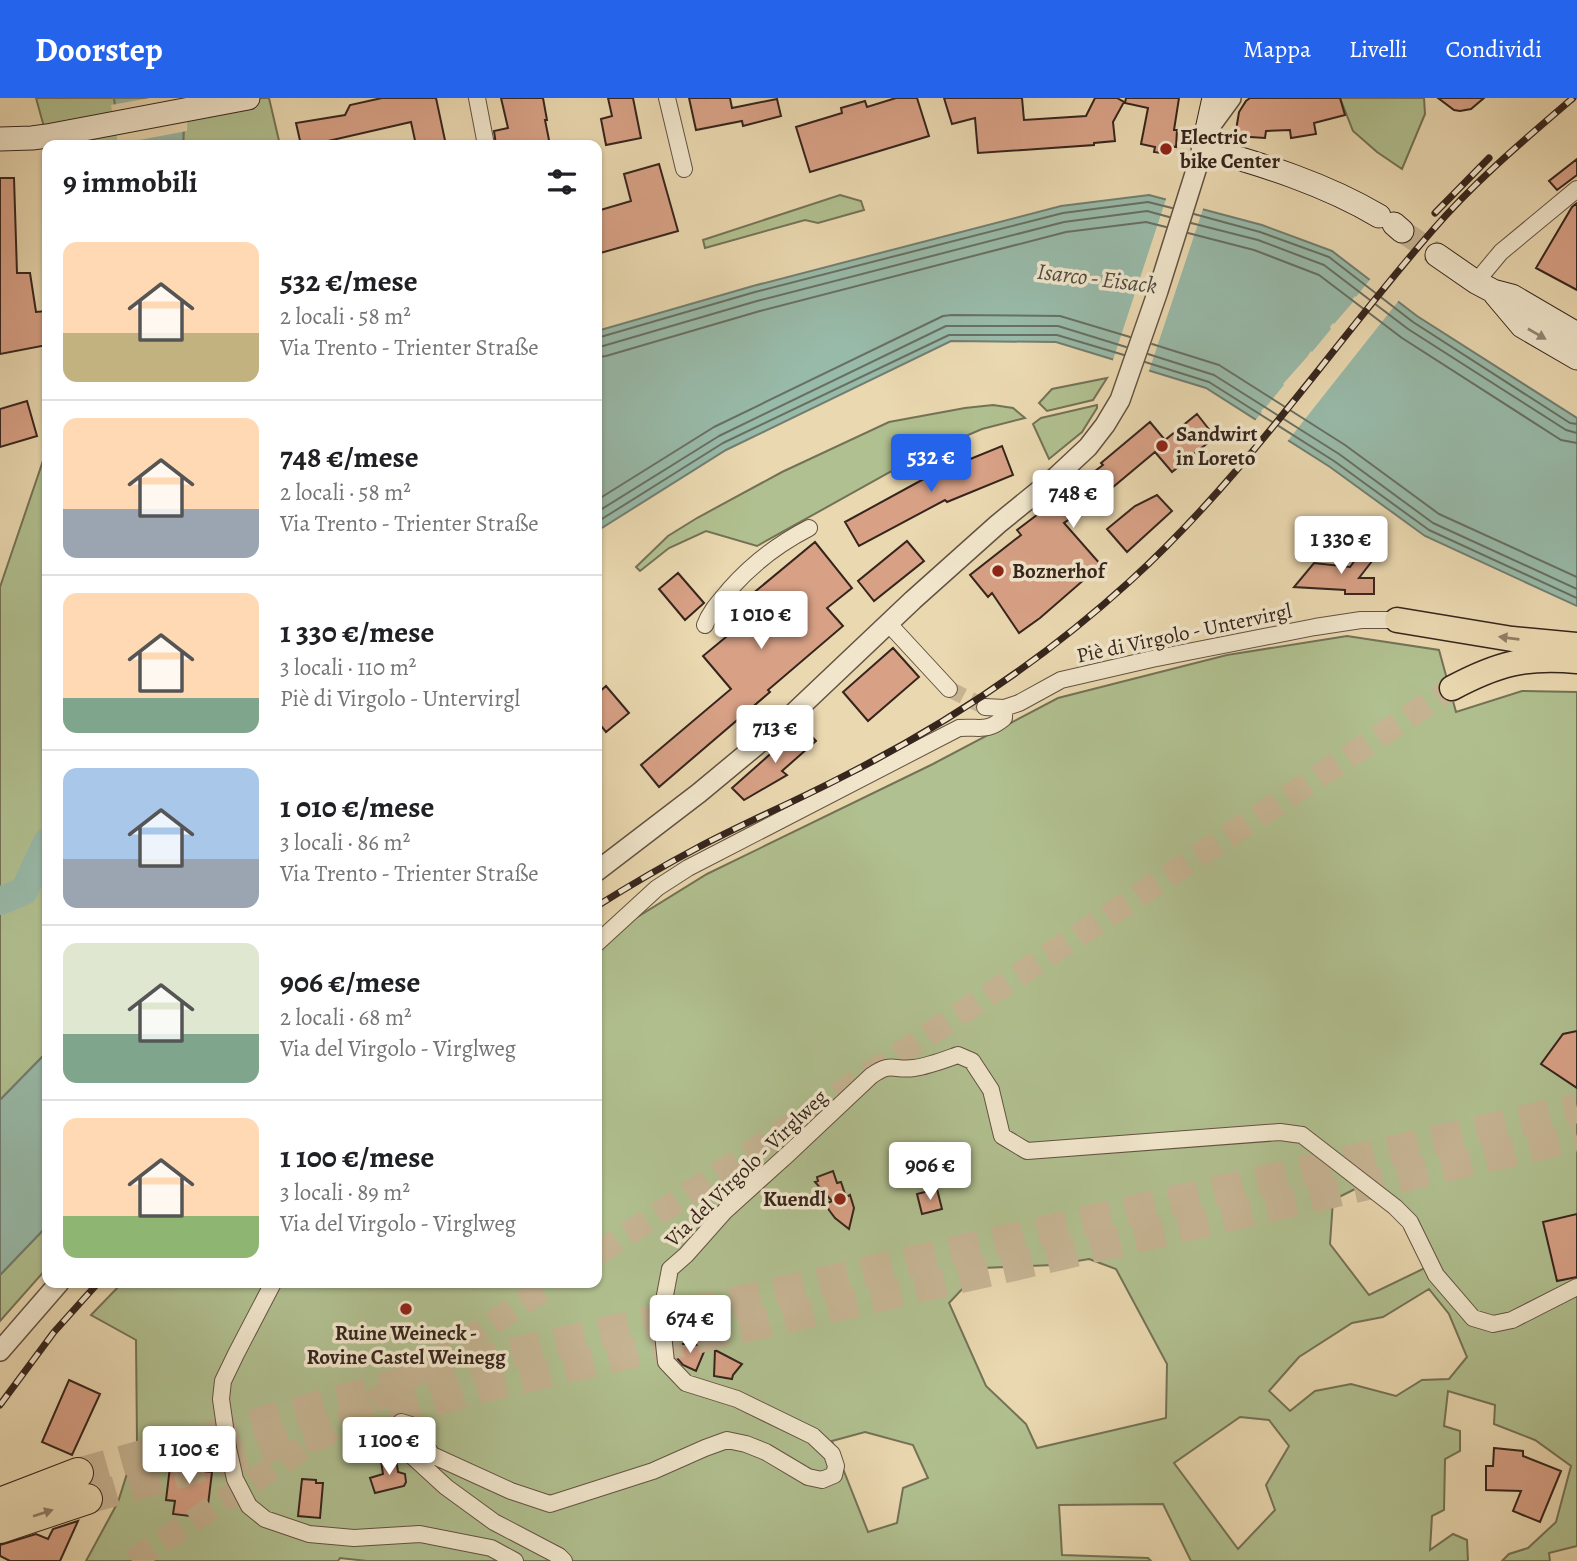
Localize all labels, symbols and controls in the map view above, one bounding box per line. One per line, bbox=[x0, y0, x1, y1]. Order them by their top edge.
text: Doorstep bbox=[35, 27, 163, 72]
text: Mappa bbox=[1243, 33, 1311, 65]
text: Livelli bbox=[1349, 33, 1408, 65]
text: Condividi bbox=[1446, 33, 1542, 65]
place label: Electric bike Center bbox=[1179, 123, 1281, 175]
marker: Electric bike Center bbox=[1158, 141, 1174, 157]
text: 9 immobili bbox=[63, 162, 197, 202]
icon: filters bbox=[543, 163, 581, 201]
water label: Isarco - Eisack bbox=[1035, 256, 1159, 301]
text: 532 €/mese bbox=[280, 261, 418, 301]
icon: home bbox=[119, 270, 203, 354]
text: 2 locali · 58 m² bbox=[280, 301, 411, 332]
one-way arrow bbox=[1527, 328, 1546, 341]
text: Via Trento - Trienter Straße bbox=[280, 332, 539, 363]
place label: Sandwirt in Loreto bbox=[1176, 420, 1257, 472]
pin: 532 € bbox=[882, 434, 980, 494]
text: 748 €/mese bbox=[280, 437, 419, 477]
marker: Sandwirt in Loreto bbox=[1154, 438, 1170, 454]
text: 532 € bbox=[907, 441, 955, 472]
icon: home bbox=[119, 446, 203, 530]
pin: 748 € bbox=[1024, 470, 1122, 530]
text: 2 locali · 58 m² bbox=[280, 477, 411, 508]
text: 748 € bbox=[1049, 477, 1097, 508]
text: Via Trento - Trienter Straße bbox=[280, 508, 539, 539]
pin: 1 330 € bbox=[1276, 517, 1406, 576]
text: 1 330 € bbox=[1311, 523, 1371, 554]
place label: Boznerhof bbox=[1012, 557, 1108, 585]
marker: Boznerhof bbox=[990, 563, 1006, 579]
pin: 1 010 € bbox=[696, 592, 826, 651]
street label: Piè di Virgolo - Untervirgl bbox=[1074, 597, 1294, 669]
text: 1 010 € bbox=[731, 598, 791, 629]
text: 1 330 €/mese bbox=[280, 612, 434, 652]
icon: home bbox=[119, 621, 203, 705]
one-way arrow bbox=[1498, 633, 1520, 644]
text: 3 locali · 110 m² bbox=[280, 652, 416, 683]
text: Piè di Virgolo - Untervirgl bbox=[280, 683, 520, 714]
pin: 713 € bbox=[726, 706, 824, 765]
text: 713 € bbox=[752, 712, 798, 743]
text: 1 010 €/mese bbox=[280, 787, 434, 827]
icon: home bbox=[119, 796, 203, 880]
text: 3 locali · 86 m² bbox=[280, 827, 410, 858]
text: Via Trento - Trienter Straße bbox=[280, 858, 539, 889]
text: 906 €/mese bbox=[280, 962, 420, 1002]
icon: home bbox=[119, 971, 203, 1055]
text: 2 locali · 68 m² bbox=[280, 1002, 412, 1033]
text: Via del Virgolo - Virglweg bbox=[280, 1033, 516, 1064]
street label: Via del Virgolo - Virglweg bbox=[658, 1083, 834, 1254]
text: 1 100 €/mese bbox=[280, 1137, 434, 1177]
pin: 906 € bbox=[881, 1142, 979, 1202]
icon: home bbox=[119, 1146, 203, 1230]
text: 906 € bbox=[905, 1149, 955, 1180]
text: 3 locali · 89 m² bbox=[280, 1177, 410, 1208]
place label: Kuendl bbox=[763, 1185, 826, 1213]
marker: Kuendl bbox=[832, 1191, 848, 1207]
text: Via del Virgolo - Virglweg bbox=[280, 1208, 516, 1239]
pin: 674 € bbox=[641, 1296, 739, 1355]
marker: Ruine Weineck - Rovine Castel Weinegg bbox=[398, 1301, 414, 1317]
text: 674 € bbox=[666, 1302, 714, 1333]
place label: Ruine Weineck - Rovine Castel Weinegg bbox=[306, 1319, 506, 1371]
pin: 1 100 € bbox=[324, 1418, 454, 1477]
text: 1 100 € bbox=[359, 1424, 419, 1455]
pin: 1 100 € bbox=[124, 1426, 254, 1486]
text: 1 100 € bbox=[159, 1433, 219, 1464]
one-way arrow bbox=[33, 1508, 54, 1518]

